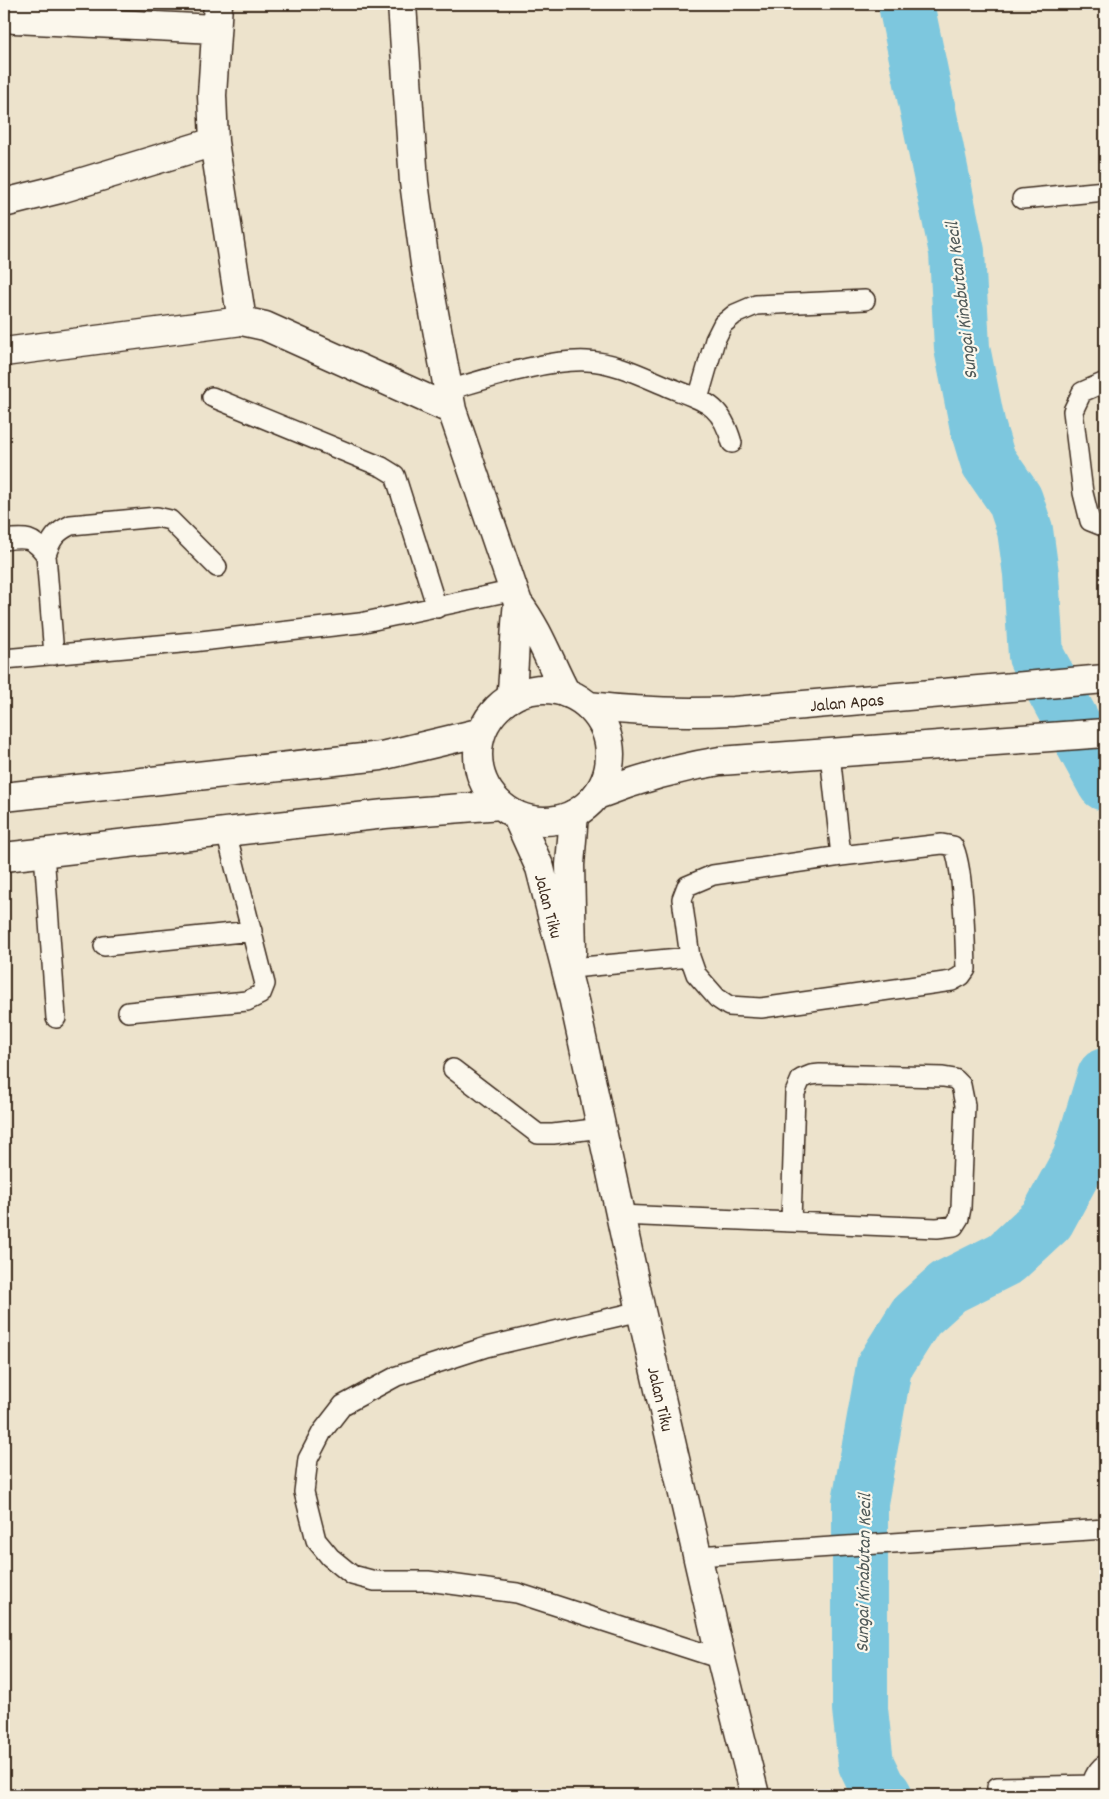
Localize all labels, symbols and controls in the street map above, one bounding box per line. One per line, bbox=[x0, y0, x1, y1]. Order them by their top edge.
water label: Sungai Kinabutan Kecil bbox=[940, 219, 987, 381]
street label: Jalan Apas bbox=[809, 689, 885, 720]
street label: Jalan Tiku bbox=[526, 872, 567, 942]
street label: Jalan Tiku bbox=[639, 1365, 678, 1434]
water label: Sungai Kinabutan Kecil bbox=[851, 1492, 880, 1653]

